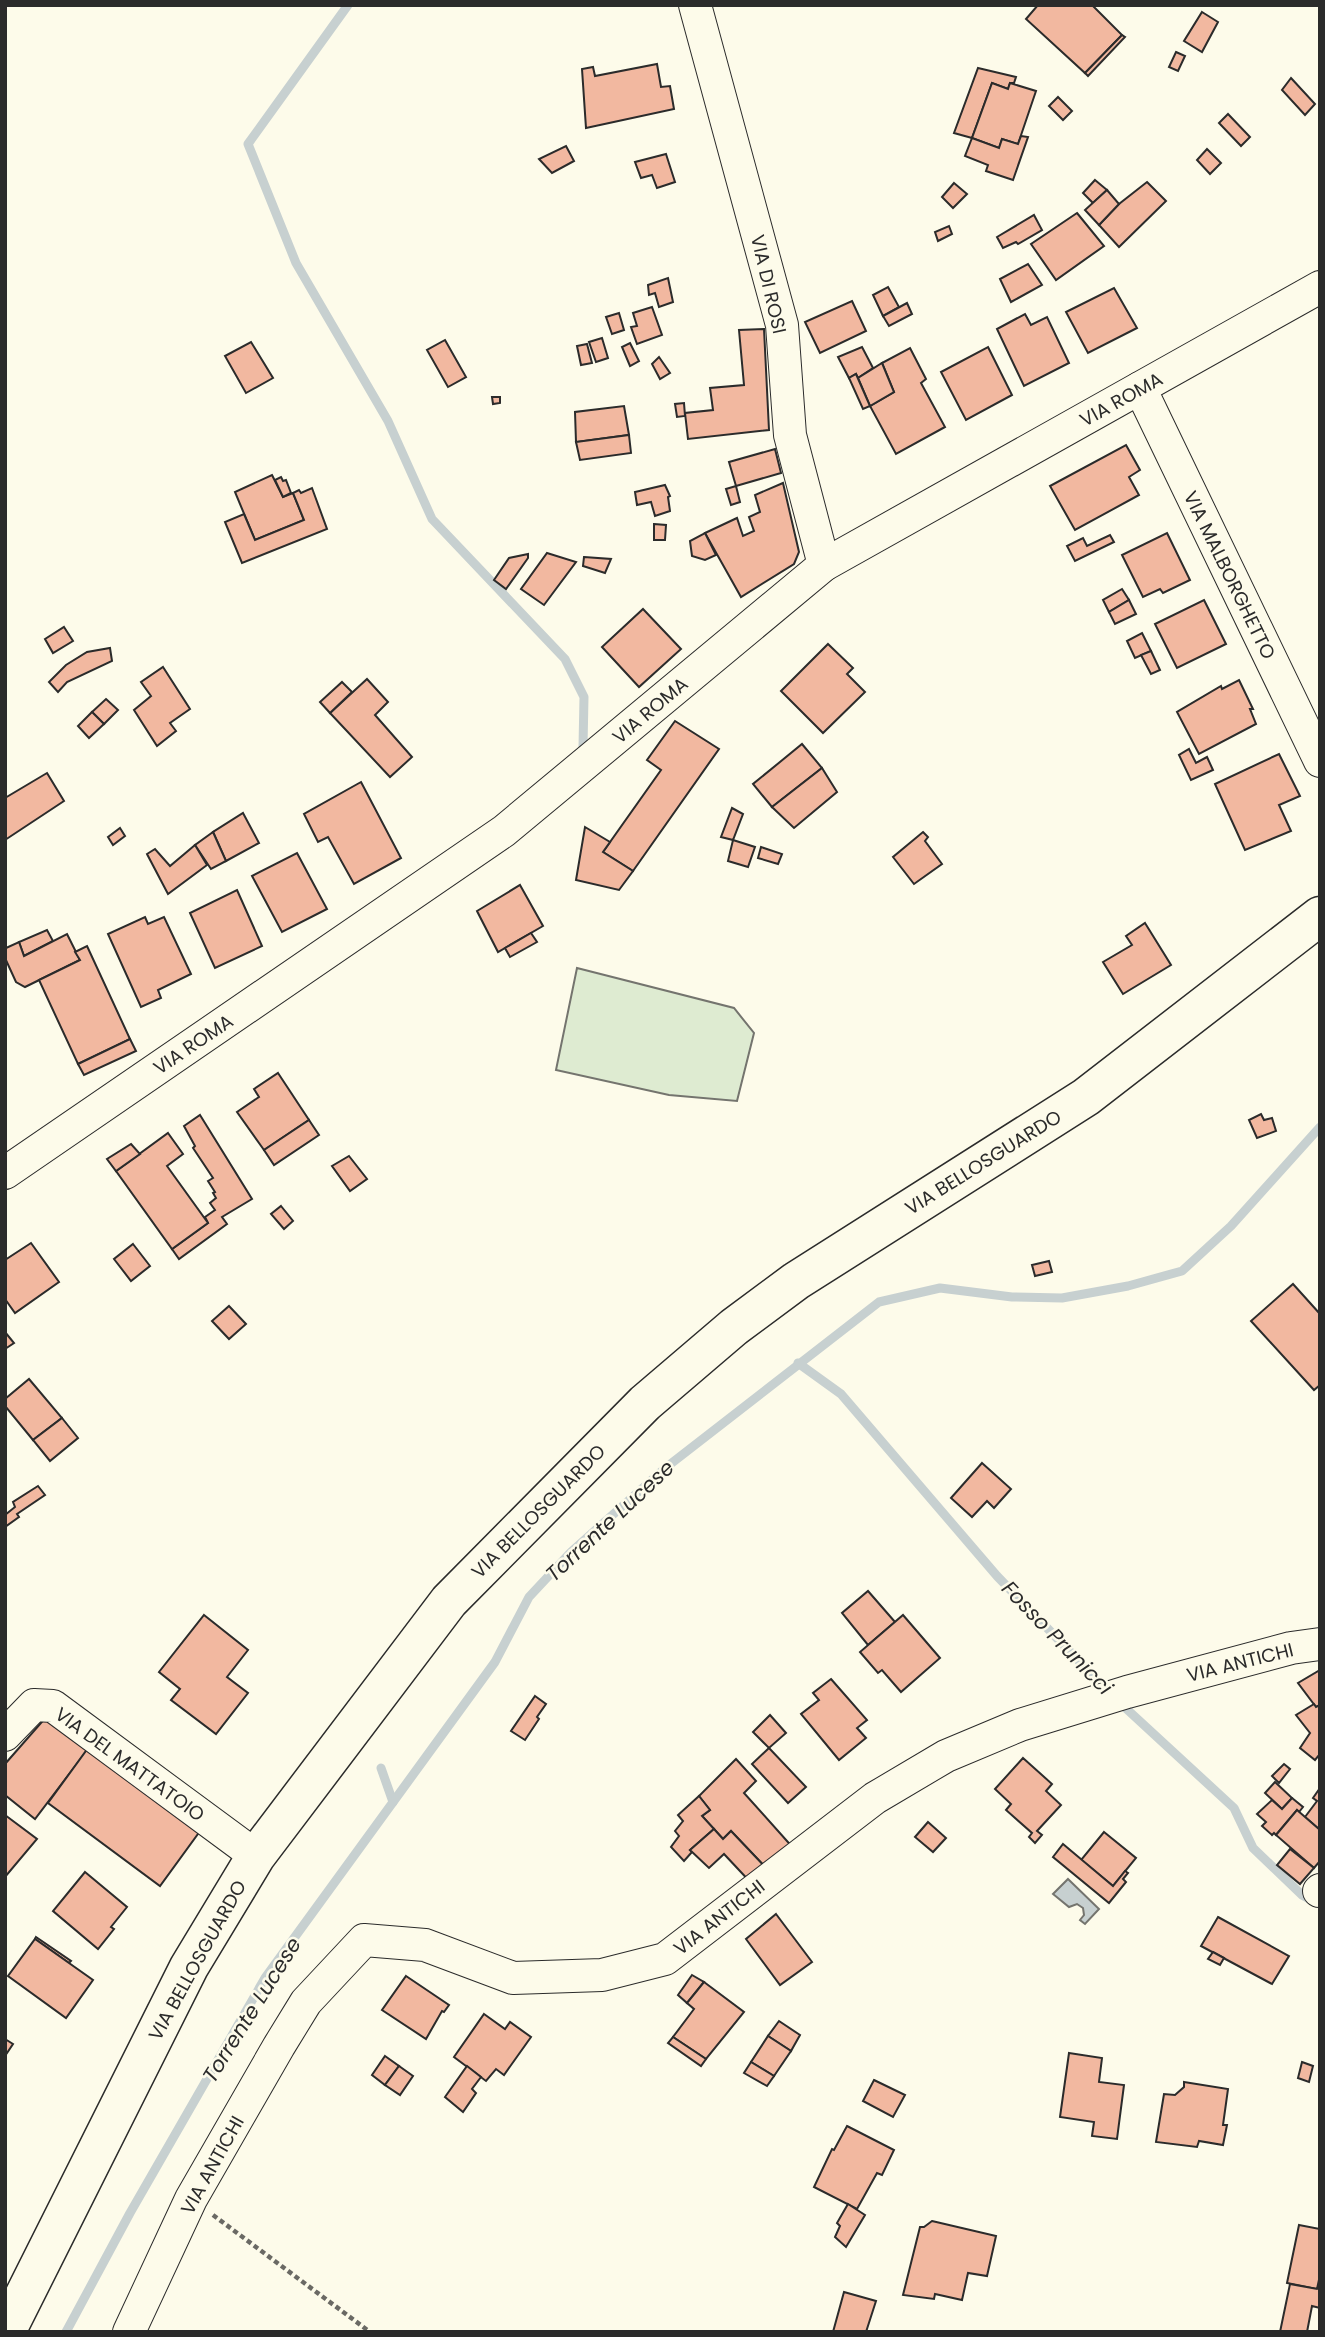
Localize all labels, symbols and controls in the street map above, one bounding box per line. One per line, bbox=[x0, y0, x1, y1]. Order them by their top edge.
street label: VIA DI ROSI bbox=[744, 232, 793, 336]
street label: VIA ROMA bbox=[1075, 365, 1168, 433]
street label: VIA MALBORGHETTO bbox=[1177, 487, 1282, 664]
street label: VIA ROMA bbox=[607, 671, 694, 750]
street label: VIA ROMA bbox=[148, 1008, 239, 1081]
street label: VIA BELLOSGUARDO bbox=[900, 1103, 1067, 1221]
street label: VIA BELLOSGUARDO bbox=[465, 1438, 611, 1584]
water label: Torrente Lucese bbox=[539, 1453, 680, 1588]
water label: Fosso Prunicci bbox=[995, 1574, 1120, 1702]
street label: VIA ANTICHI bbox=[1184, 1636, 1296, 1689]
street label: VIA DEL MATTATOIO bbox=[49, 1701, 210, 1828]
street label: VIA ANTICHI bbox=[668, 1873, 771, 1962]
street label: VIA BELLOSGUARDO bbox=[142, 1875, 253, 2045]
water label: Torrente Lucese bbox=[195, 1932, 308, 2088]
street label: VIA ANTICHI bbox=[174, 2111, 251, 2219]

